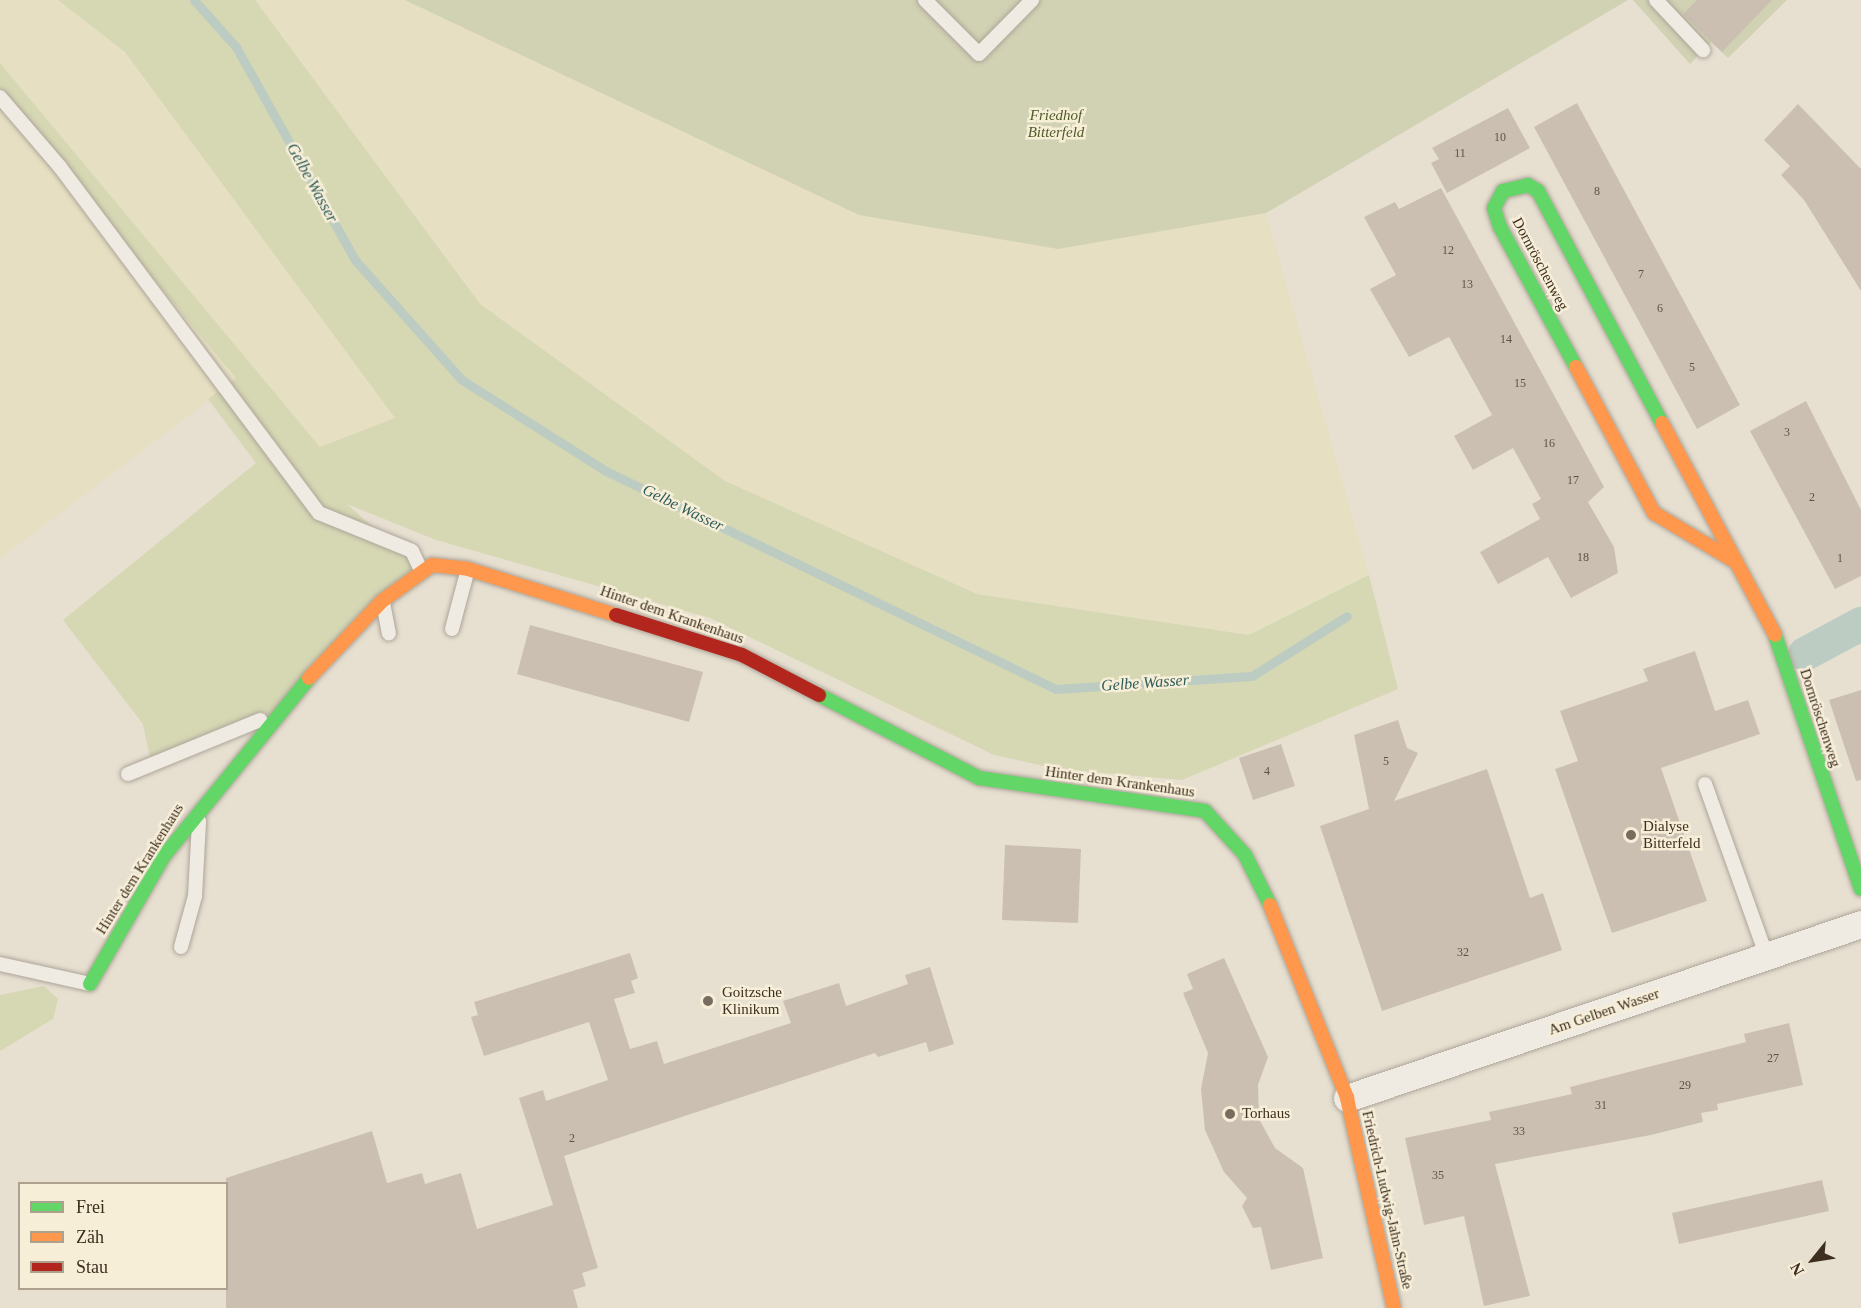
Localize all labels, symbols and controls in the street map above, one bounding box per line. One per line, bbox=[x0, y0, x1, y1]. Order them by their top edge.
park label: Friedhof Bitterfeld bbox=[1028, 106, 1084, 141]
house number: 10 bbox=[1494, 131, 1506, 145]
water label: Gelbe Wasser bbox=[282, 140, 342, 226]
house number: 11 bbox=[1454, 147, 1466, 161]
house number: 8 bbox=[1594, 185, 1600, 199]
street label: Dornröschenweg bbox=[1508, 215, 1572, 313]
house number: 12 bbox=[1442, 244, 1454, 258]
house number: 7 bbox=[1638, 268, 1644, 282]
house number: 13 bbox=[1461, 278, 1473, 292]
house number: 6 bbox=[1657, 302, 1663, 316]
house number: 14 bbox=[1500, 333, 1512, 347]
house number: 5 bbox=[1689, 361, 1695, 375]
house number: 15 bbox=[1514, 377, 1526, 391]
house number: 3 bbox=[1784, 426, 1790, 440]
house number: 16 bbox=[1543, 437, 1555, 451]
house number: 17 bbox=[1567, 474, 1579, 488]
water label: Gelbe Wasser bbox=[639, 480, 727, 536]
house number: 2 bbox=[1809, 491, 1815, 505]
house number: 18 bbox=[1577, 551, 1589, 565]
house number: 1 bbox=[1837, 552, 1843, 566]
street label: Hinter dem Krankenhaus bbox=[598, 582, 746, 648]
street label: Dornröschenweg bbox=[1796, 666, 1844, 770]
water label: Gelbe Wasser bbox=[1101, 670, 1189, 696]
house number: 5 bbox=[1383, 755, 1389, 769]
street label: Hinter dem Krankenhaus bbox=[1044, 763, 1196, 801]
house number: 4 bbox=[1264, 765, 1270, 779]
street label: Hinter dem Krankenhaus bbox=[92, 800, 188, 938]
place label: Dialyse Bitterfeld bbox=[1643, 817, 1700, 852]
marker: Dialyse Bitterfeld bbox=[1624, 828, 1638, 842]
house number: 32 bbox=[1457, 946, 1469, 960]
place label: Goitzsche Klinikum bbox=[722, 983, 782, 1018]
street label: Am Gelben Wasser bbox=[1546, 985, 1662, 1039]
marker: Goitzsche Klinikum bbox=[699, 992, 717, 1010]
house number: 27 bbox=[1767, 1052, 1779, 1066]
house number: 29 bbox=[1679, 1079, 1691, 1093]
house number: 31 bbox=[1595, 1099, 1607, 1113]
place label: Torhaus bbox=[1242, 1105, 1290, 1123]
marker: Torhaus bbox=[1223, 1107, 1237, 1121]
street label: Friedrich-Ludwig-Jahn-Straße bbox=[1358, 1109, 1416, 1291]
house number: 33 bbox=[1513, 1125, 1525, 1139]
house number: 2 bbox=[569, 1132, 575, 1146]
house number: 35 bbox=[1432, 1169, 1444, 1183]
legend bbox=[18, 1182, 228, 1290]
text: Frei bbox=[76, 1197, 105, 1217]
text: Zäh bbox=[76, 1227, 104, 1247]
north arrow bbox=[1783, 1230, 1843, 1290]
text: Stau bbox=[76, 1257, 108, 1277]
text: N bbox=[1787, 1260, 1807, 1279]

